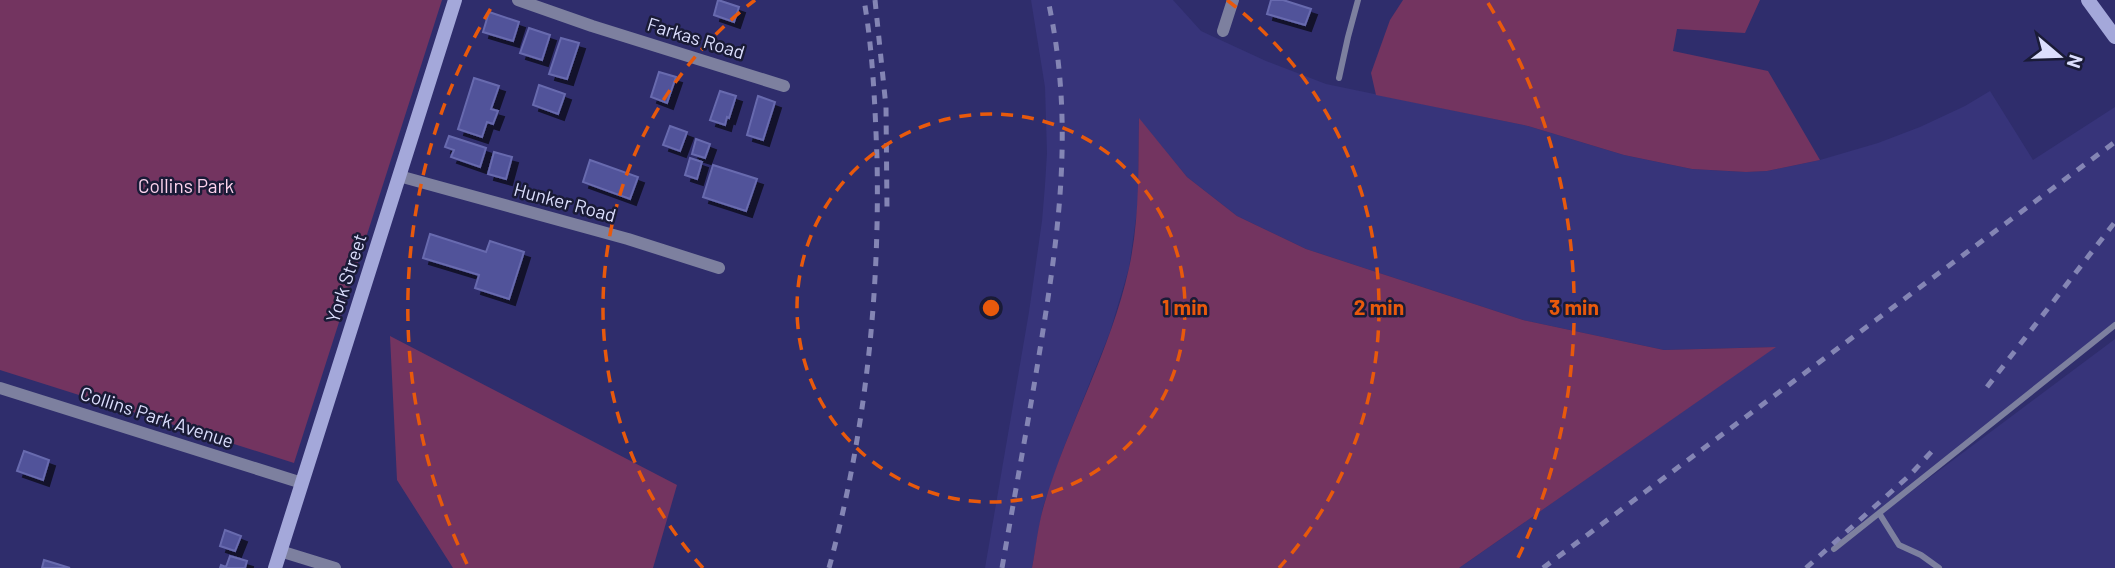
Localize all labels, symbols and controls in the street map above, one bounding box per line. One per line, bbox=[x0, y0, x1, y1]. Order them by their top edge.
street label: Farkas Road bbox=[645, 12, 748, 63]
north arrow bbox=[2024, 21, 2094, 91]
text: N bbox=[2063, 52, 2088, 71]
park label: Collins Park bbox=[138, 174, 234, 197]
street label: Hunker Road bbox=[512, 177, 619, 226]
street label: York Street bbox=[320, 231, 371, 325]
text: 1 min bbox=[1162, 294, 1208, 319]
text: 2 min bbox=[1354, 294, 1404, 319]
text: 3 min bbox=[1549, 294, 1599, 319]
centre of rings bbox=[979, 296, 1003, 320]
street label: Collins Park Avenue bbox=[77, 381, 237, 452]

